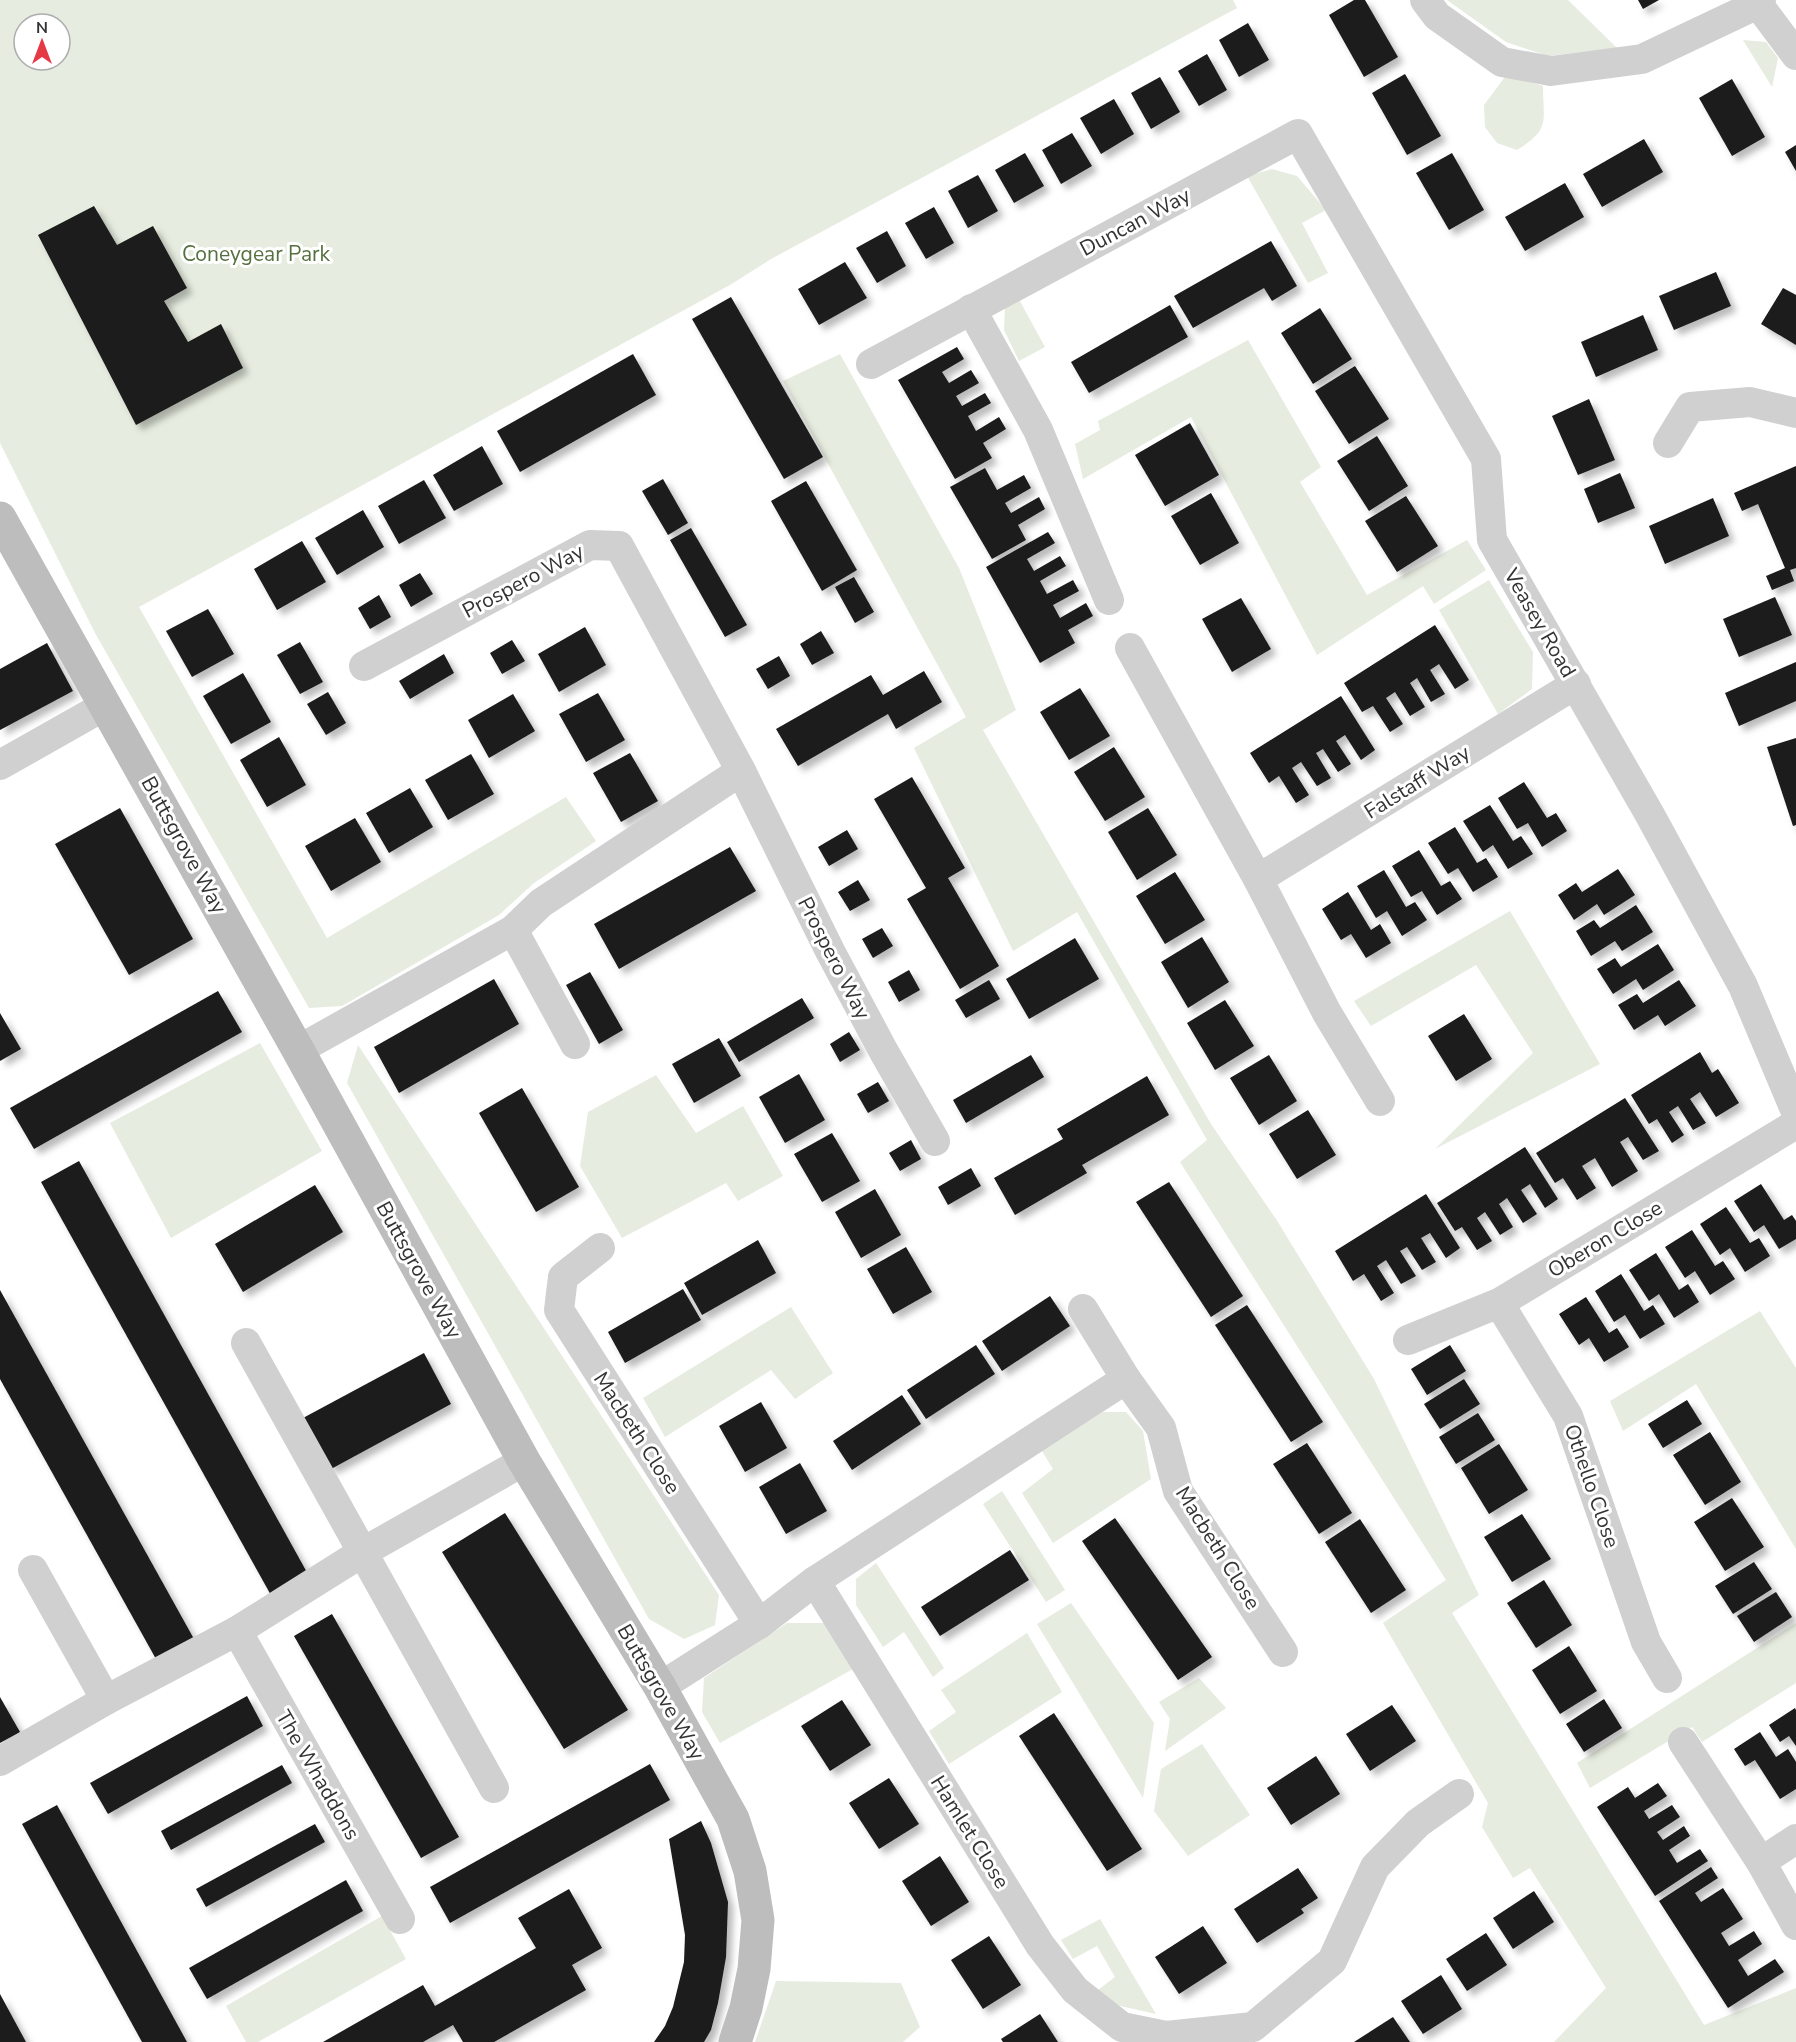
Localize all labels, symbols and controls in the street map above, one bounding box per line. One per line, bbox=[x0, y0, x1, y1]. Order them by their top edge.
north arrow bbox=[12, 12, 72, 72]
text: N bbox=[36, 17, 48, 39]
street label: Duncan Way bbox=[1075, 181, 1195, 263]
park label: Coneygear Park bbox=[182, 240, 331, 268]
street label: Prospero Way bbox=[457, 537, 589, 625]
street label: Veasey Road bbox=[1497, 562, 1583, 683]
street label: Falstaff Way bbox=[1359, 738, 1475, 826]
street label: Buttsgrove Way bbox=[135, 771, 233, 919]
street label: Prospero Way bbox=[791, 892, 877, 1024]
street label: Oberon Close bbox=[1542, 1194, 1668, 1284]
street label: Buttsgrove Way bbox=[370, 1196, 468, 1344]
street label: Macbeth Close bbox=[587, 1367, 687, 1499]
street label: Othello Close bbox=[1558, 1420, 1626, 1552]
street label: Macbeth Close bbox=[1169, 1481, 1267, 1615]
street label: Buttsgrove Way bbox=[611, 1619, 711, 1765]
street label: The Whaddons bbox=[269, 1705, 367, 1845]
street label: Hamlet Close bbox=[924, 1770, 1016, 1894]

